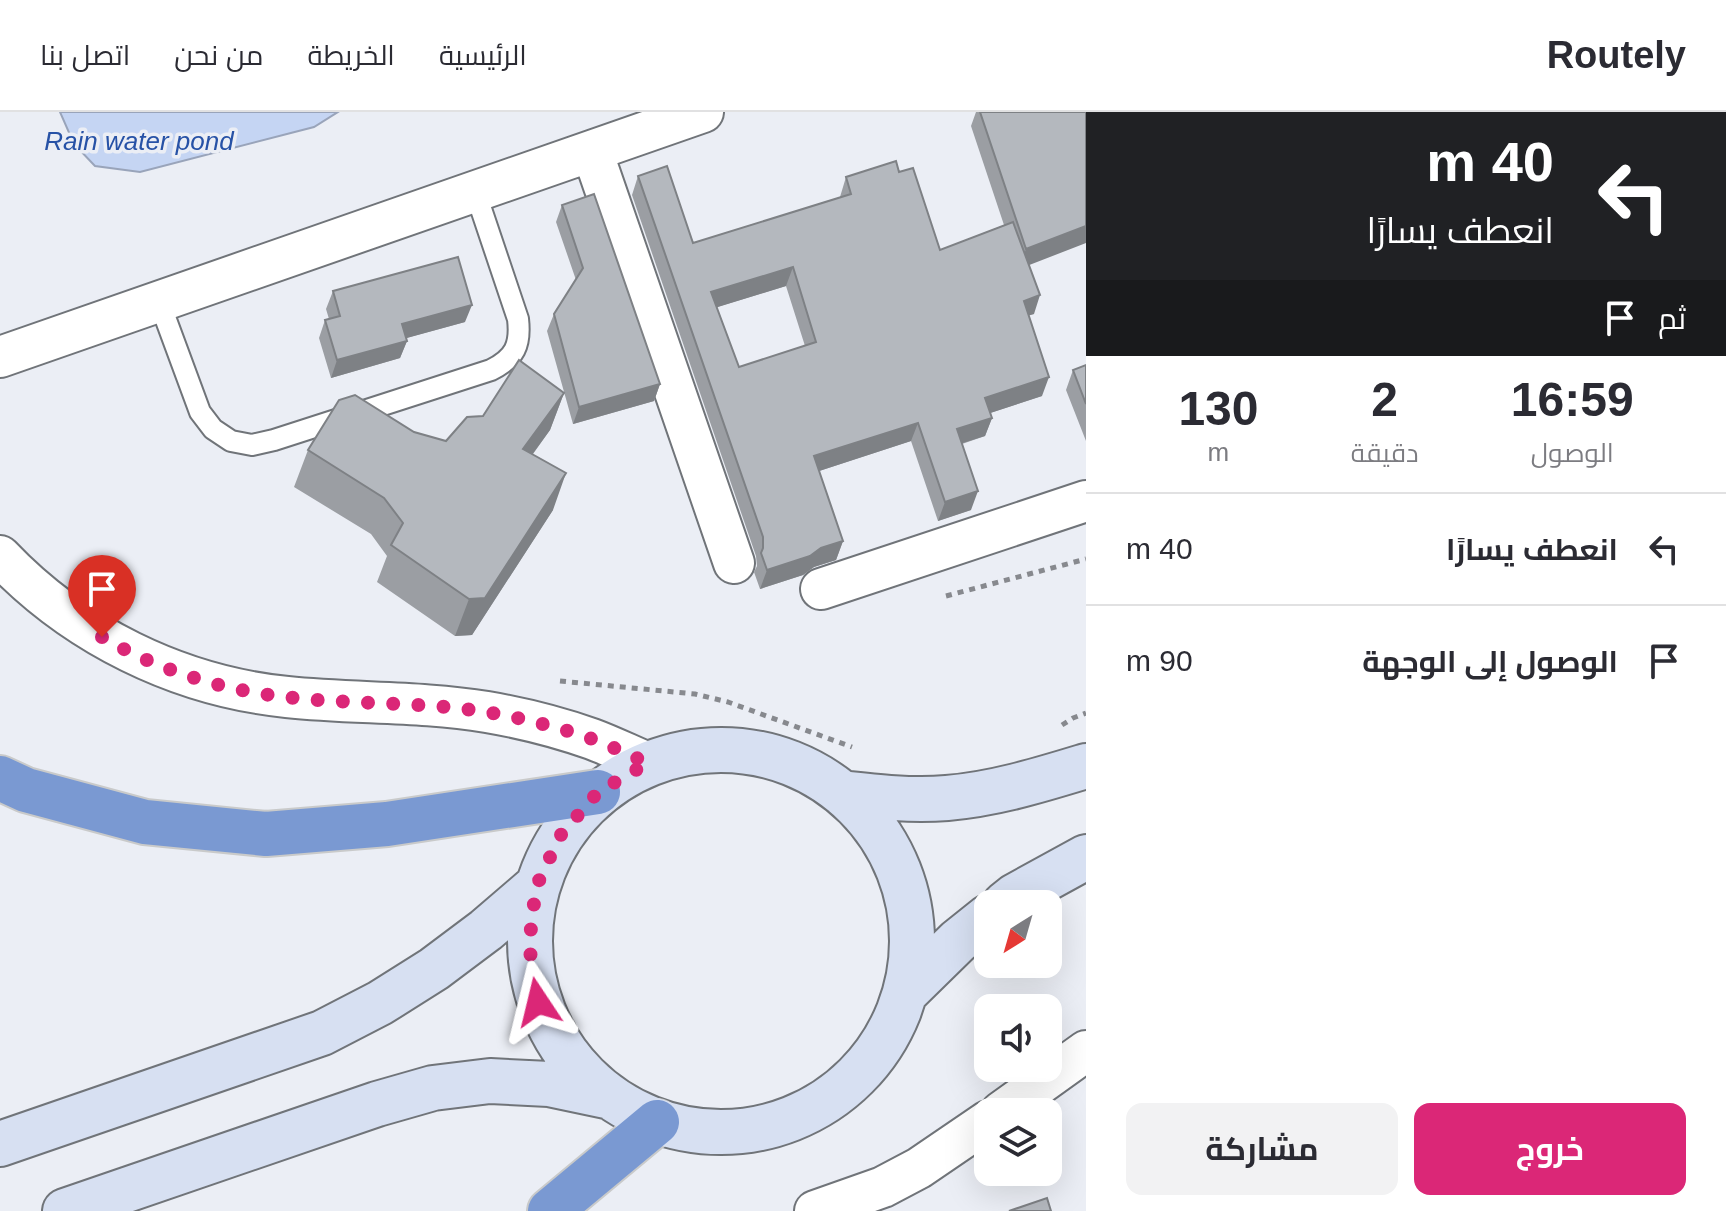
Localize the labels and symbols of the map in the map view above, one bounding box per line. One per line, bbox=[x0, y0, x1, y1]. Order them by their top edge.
water label: Rain water pond bbox=[44, 126, 235, 156]
pin bbox=[68, 555, 136, 637]
north arrow bbox=[974, 890, 1062, 978]
position arrow bbox=[496, 960, 580, 1044]

